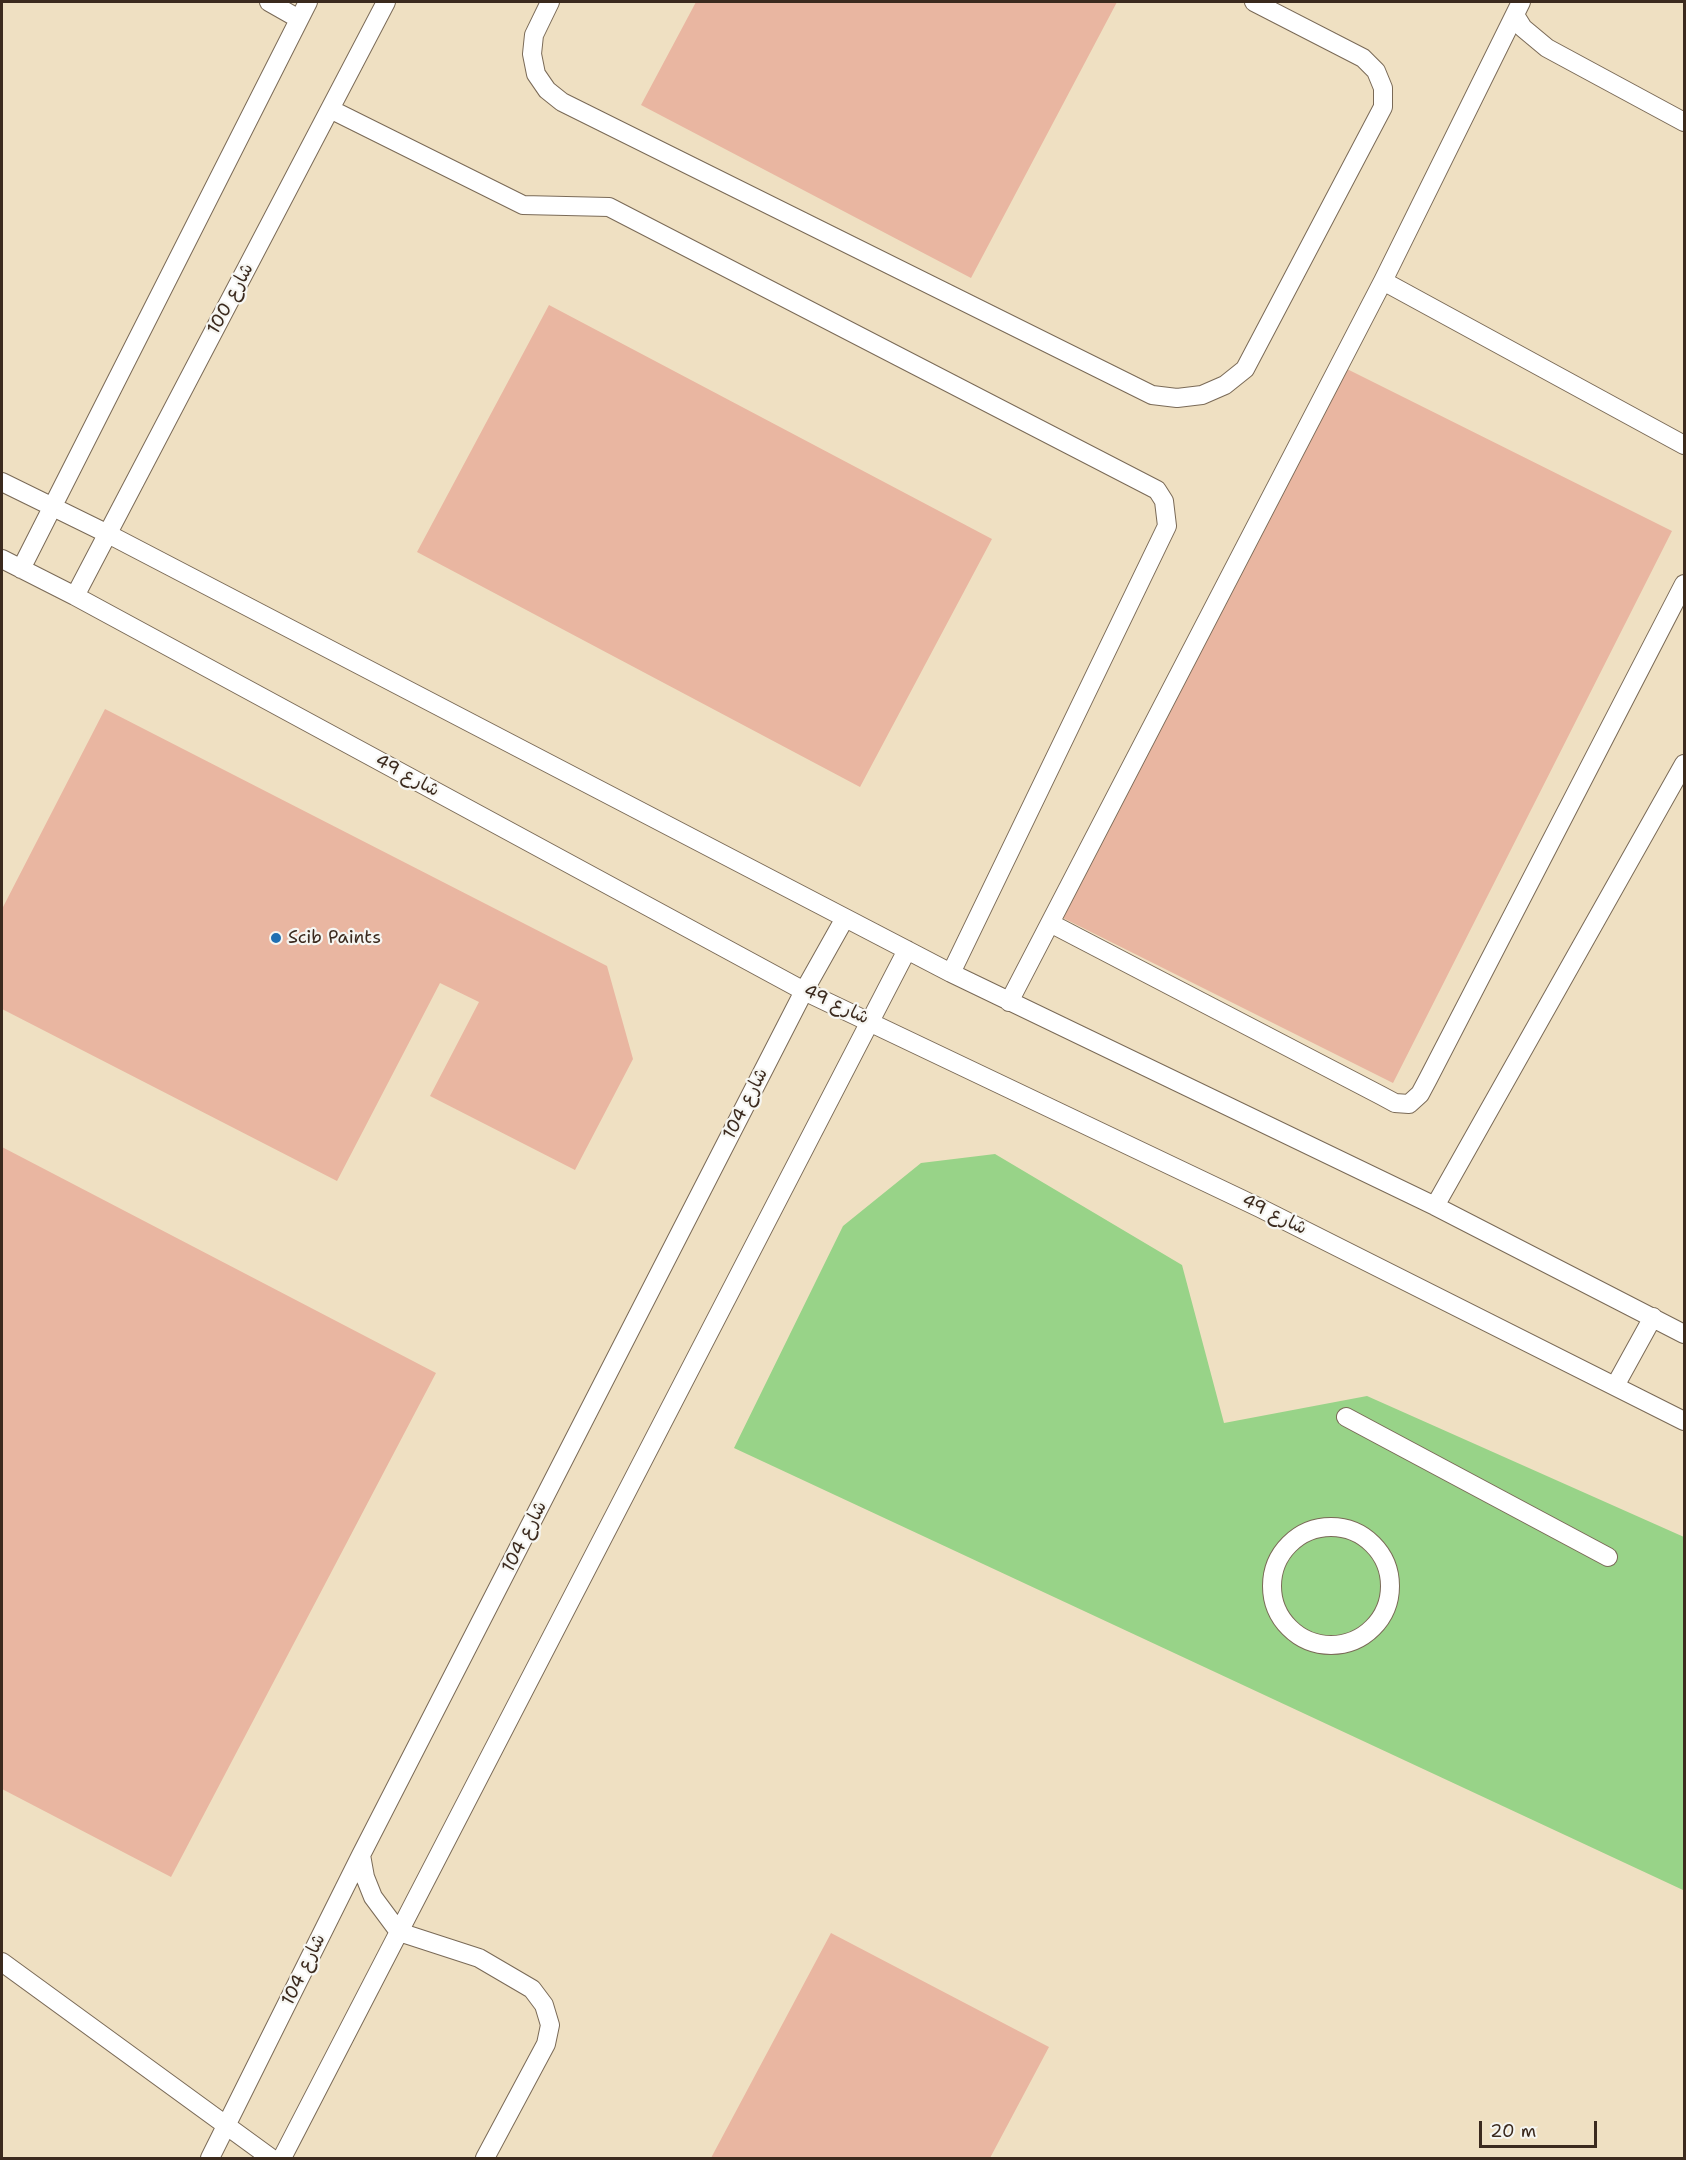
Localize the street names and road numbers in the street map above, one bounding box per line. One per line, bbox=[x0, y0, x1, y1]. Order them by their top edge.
street label: شارع 100 bbox=[203, 260, 259, 338]
street label: شارع 49 bbox=[371, 750, 443, 802]
street label: شارع 49 bbox=[800, 981, 872, 1029]
street label: شارع 104 bbox=[719, 1065, 773, 1143]
street label: شارع 49 bbox=[1238, 1190, 1310, 1240]
street label: شارع 104 bbox=[498, 1498, 552, 1576]
street label: شارع 104 bbox=[277, 1931, 331, 2009]

